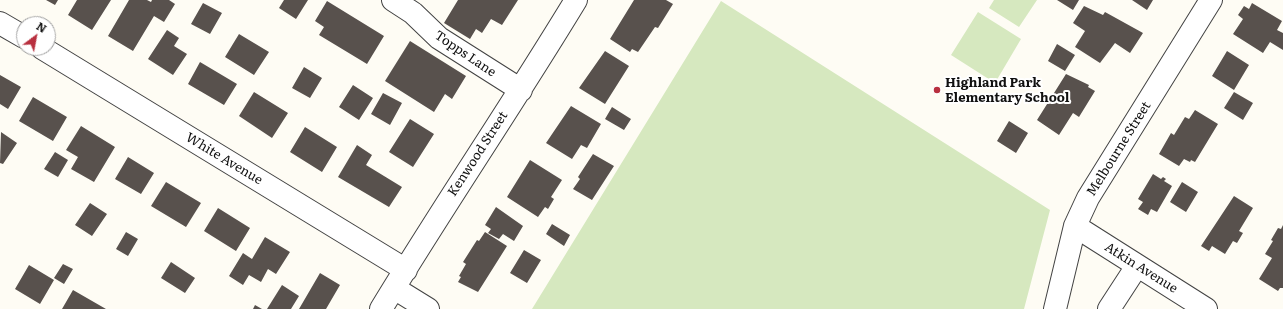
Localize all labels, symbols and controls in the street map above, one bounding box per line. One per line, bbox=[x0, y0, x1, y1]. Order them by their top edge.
north arrow bbox=[16, 16, 56, 56]
text: N bbox=[34, 17, 50, 36]
street label: Topps Lane bbox=[431, 28, 499, 80]
place label: Highland Park Elementary School bbox=[945, 75, 1070, 106]
marker: Highland Park Elementary School bbox=[932, 85, 942, 95]
street label: Melbourne Street bbox=[1084, 99, 1154, 199]
street label: Kenwood Street bbox=[445, 109, 511, 199]
street label: White Avenue bbox=[183, 130, 265, 188]
street label: Atkin Avenue bbox=[1102, 239, 1180, 297]

